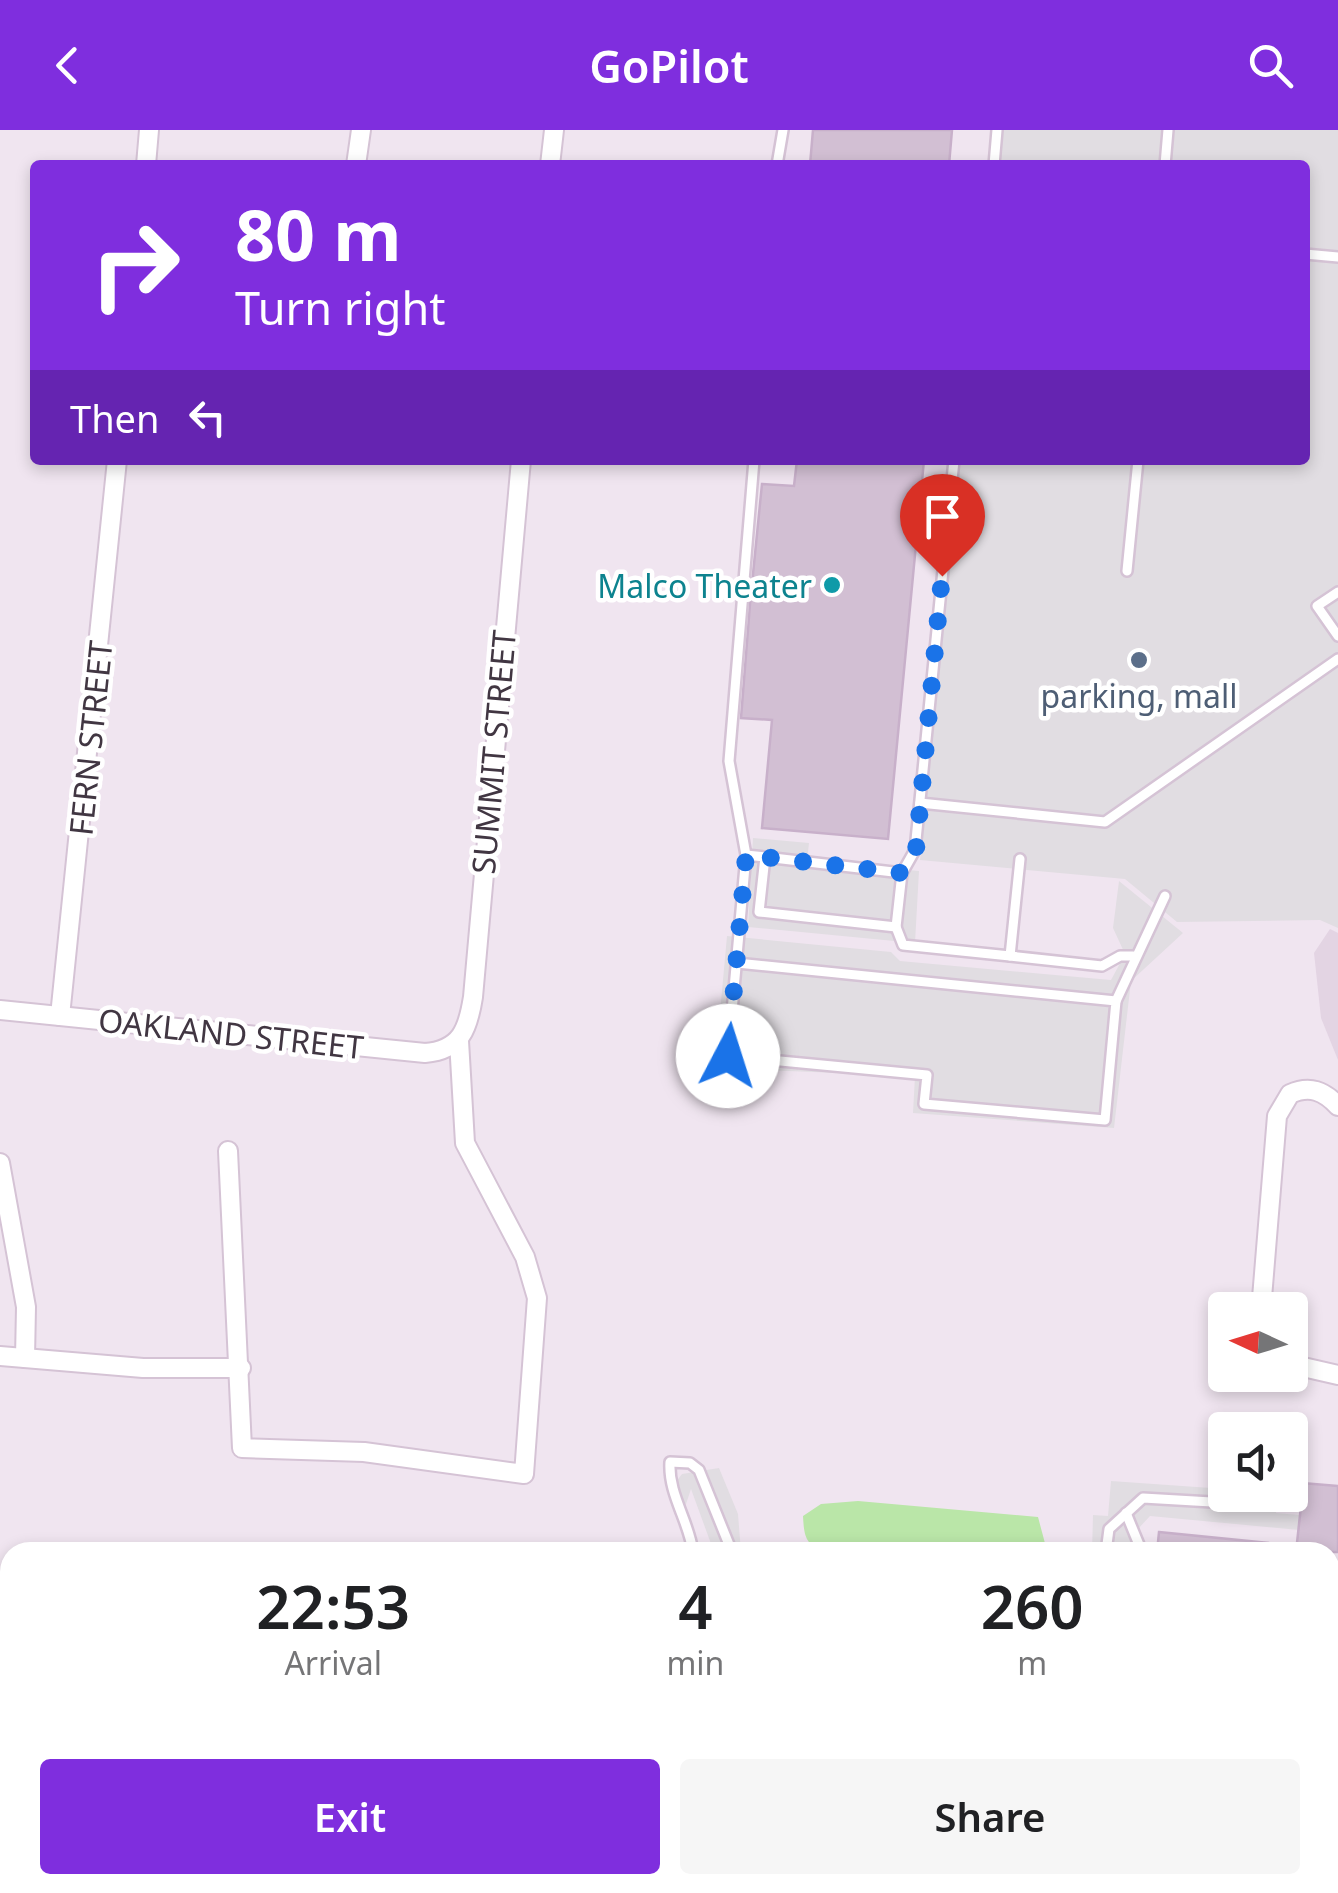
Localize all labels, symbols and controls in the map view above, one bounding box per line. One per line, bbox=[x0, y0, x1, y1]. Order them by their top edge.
text: GoPilot bbox=[589, 35, 749, 96]
icon: back bbox=[40, 38, 95, 93]
icon: search bbox=[1243, 38, 1298, 93]
text: 80 m bbox=[235, 186, 402, 282]
icon: right bbox=[70, 200, 200, 330]
text: Turn right bbox=[235, 277, 446, 338]
icon: left bbox=[180, 390, 235, 445]
text: Then bbox=[70, 392, 160, 444]
pin bbox=[900, 474, 985, 577]
icon: arrive bbox=[915, 489, 970, 544]
place label: Malco Theater bbox=[597, 564, 812, 607]
marker: Malco Theater bbox=[821, 574, 843, 596]
street label: SUMMIT STREET bbox=[461, 628, 525, 876]
street label: FERN STREET bbox=[58, 638, 122, 838]
marker: parking, mall bbox=[1128, 649, 1150, 671]
place label: parking, mall bbox=[1041, 674, 1237, 717]
street label: OAKLAND STREET bbox=[96, 998, 366, 1068]
position arrow bbox=[676, 1004, 780, 1108]
north arrow bbox=[1208, 1292, 1308, 1392]
map controls bbox=[1208, 1292, 1308, 1512]
button: sound bbox=[1208, 1412, 1308, 1512]
text: 22:53 bbox=[256, 1565, 410, 1647]
text: 4 bbox=[678, 1565, 713, 1647]
text: 260 bbox=[981, 1565, 1084, 1647]
text: Arrival bbox=[284, 1641, 382, 1684]
text: min bbox=[666, 1641, 724, 1684]
text: m bbox=[1017, 1641, 1047, 1684]
button: Exit bbox=[40, 1759, 660, 1874]
button: Share bbox=[680, 1759, 1300, 1874]

